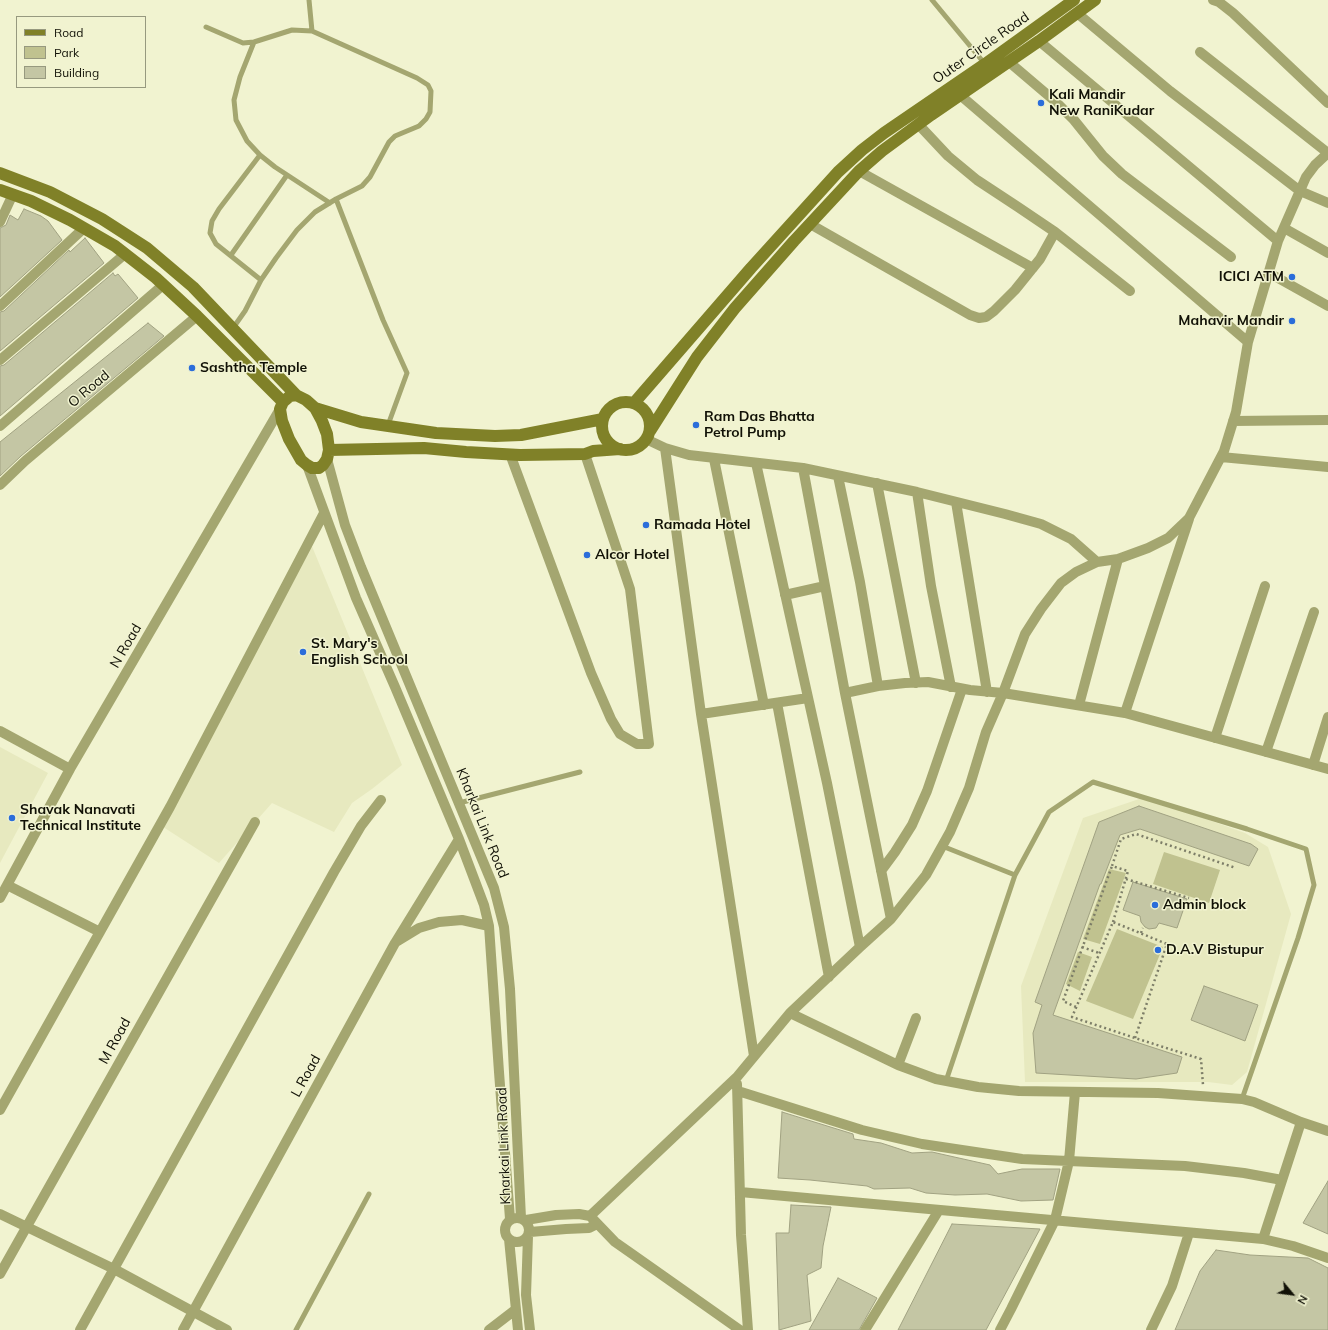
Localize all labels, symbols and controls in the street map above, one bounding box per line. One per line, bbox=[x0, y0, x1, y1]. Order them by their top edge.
street label: Outer Circle Road bbox=[930, 8, 1032, 88]
legend bbox=[16, 16, 146, 88]
text: Road bbox=[54, 25, 83, 40]
text: Park bbox=[54, 45, 79, 60]
text: Building bbox=[54, 65, 99, 80]
place label: Kali Mandir New RaniKudar bbox=[1049, 87, 1154, 120]
marker: Kali Mandir New RaniKudar bbox=[1036, 98, 1046, 108]
place label: ICICI ATM bbox=[1219, 269, 1284, 285]
marker: ICICI ATM bbox=[1287, 272, 1297, 282]
place label: Mahavir Mandir bbox=[1178, 313, 1284, 329]
marker: Mahavir Mandir bbox=[1287, 316, 1297, 326]
place label: Sashtha Temple bbox=[200, 360, 307, 376]
marker: Sashtha Temple bbox=[187, 363, 197, 373]
street label: O Road bbox=[65, 367, 113, 411]
place label: Ram Das Bhatta Petrol Pump bbox=[704, 409, 815, 442]
marker: Ram Das Bhatta Petrol Pump bbox=[691, 420, 701, 430]
place label: Ramada Hotel bbox=[654, 517, 751, 533]
marker: Ramada Hotel bbox=[641, 520, 651, 530]
place label: Alcor Hotel bbox=[595, 547, 669, 563]
marker: Alcor Hotel bbox=[582, 550, 592, 560]
street label: N Road bbox=[107, 621, 145, 671]
place label: St. Mary's English School bbox=[311, 636, 408, 668]
marker: St. Mary's English School bbox=[298, 647, 308, 657]
street label: Kharkai Link Road bbox=[452, 765, 512, 881]
place label: Shavak Nanavati Technical Institute bbox=[20, 802, 141, 834]
marker: Shavak Nanavati Technical Institute bbox=[7, 813, 17, 823]
place label: Admin block bbox=[1163, 897, 1246, 913]
marker: Admin block bbox=[1150, 900, 1160, 910]
place label: D.A.V Bistupur bbox=[1166, 942, 1264, 958]
marker: D.A.V Bistupur bbox=[1153, 945, 1163, 955]
street label: M Road bbox=[96, 1015, 134, 1067]
street label: L Road bbox=[288, 1052, 324, 1100]
street label: Kharkai Link Road bbox=[494, 1087, 514, 1205]
north arrow bbox=[1272, 1274, 1312, 1314]
text: N bbox=[1294, 1293, 1311, 1307]

